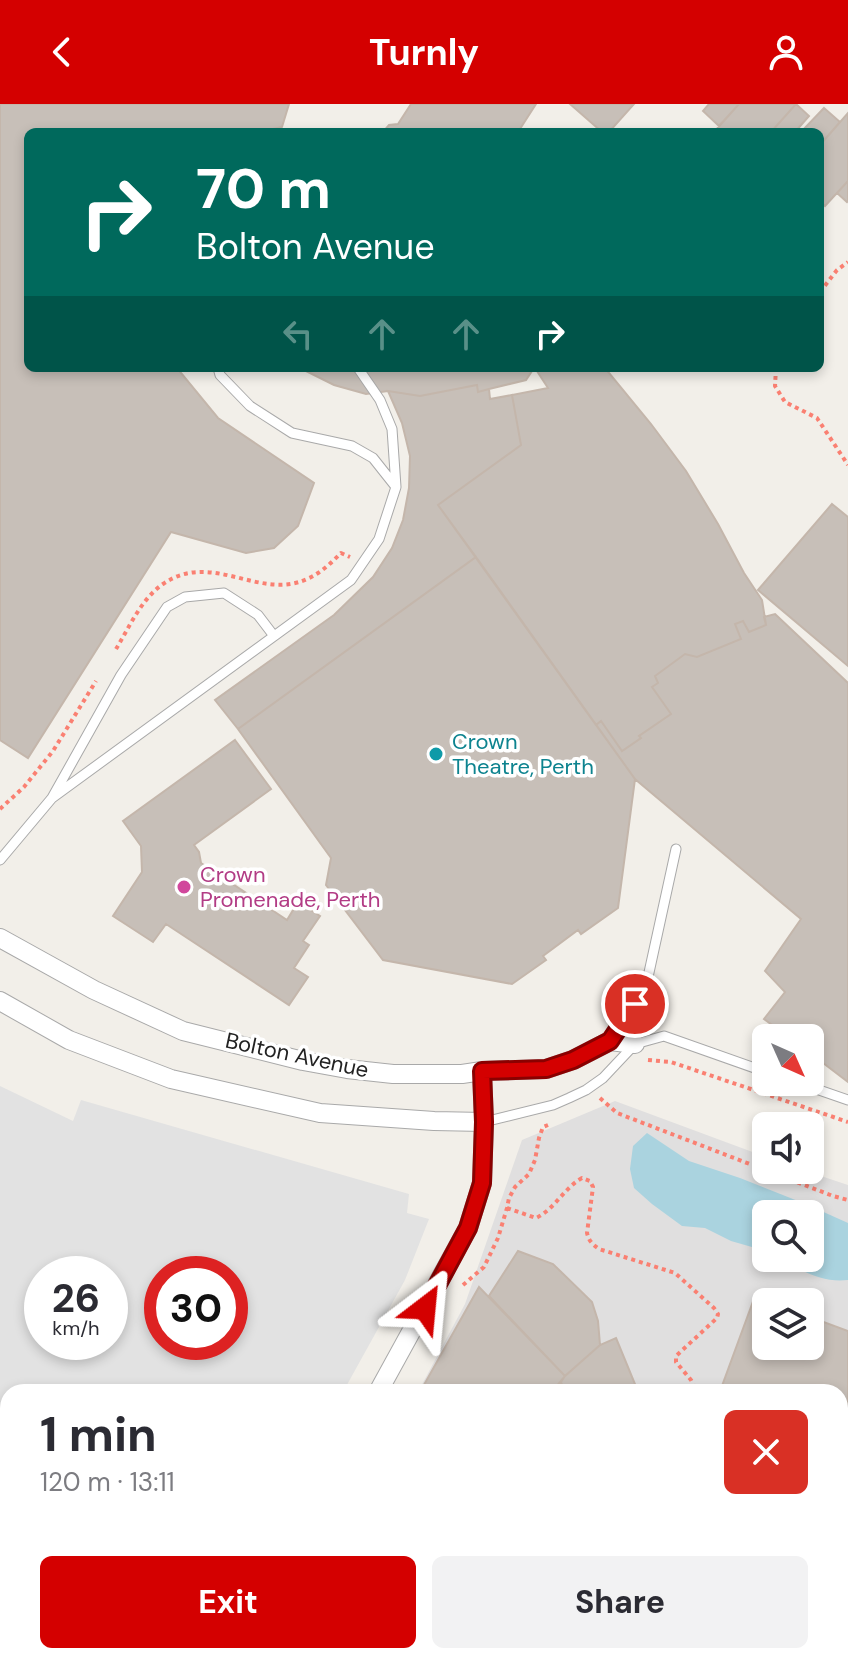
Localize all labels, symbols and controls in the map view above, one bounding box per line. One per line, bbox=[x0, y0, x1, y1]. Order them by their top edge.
text: Turnly bbox=[369, 29, 479, 76]
icon: back bbox=[40, 30, 84, 74]
icon: person bbox=[764, 30, 808, 74]
text: 70 m bbox=[196, 152, 331, 225]
icon: right bbox=[64, 160, 168, 264]
text: Bolton Avenue bbox=[196, 223, 435, 270]
icon: left bbox=[276, 312, 320, 356]
icon: ahead bbox=[360, 312, 404, 356]
icon: ahead bbox=[444, 312, 488, 356]
icon: right bbox=[528, 312, 572, 356]
place label: Crown Theatre, Perth bbox=[452, 727, 594, 781]
marker: Crown Theatre, Perth bbox=[427, 745, 445, 763]
place label: Crown Promenade, Perth bbox=[200, 860, 380, 914]
marker: Crown Promenade, Perth bbox=[175, 878, 193, 896]
pin bbox=[601, 970, 669, 1038]
icon: arrive bbox=[613, 982, 657, 1026]
north arrow bbox=[752, 1024, 824, 1096]
map controls bbox=[752, 1024, 824, 1360]
street label: Bolton Avenue bbox=[223, 1026, 371, 1084]
button: sound bbox=[752, 1112, 824, 1184]
button: search bbox=[752, 1200, 824, 1272]
speed limit sign: 30 bbox=[144, 1256, 248, 1360]
position arrow bbox=[383, 1266, 467, 1350]
text: 26 bbox=[52, 1272, 100, 1324]
button: layers bbox=[752, 1288, 824, 1360]
text: km/h bbox=[52, 1315, 100, 1341]
text: 1 min bbox=[40, 1403, 157, 1466]
button: close bbox=[724, 1410, 808, 1494]
text: 120 m · 13:11 bbox=[40, 1465, 175, 1499]
button: Exit bbox=[40, 1556, 416, 1648]
button: Share bbox=[432, 1556, 808, 1648]

